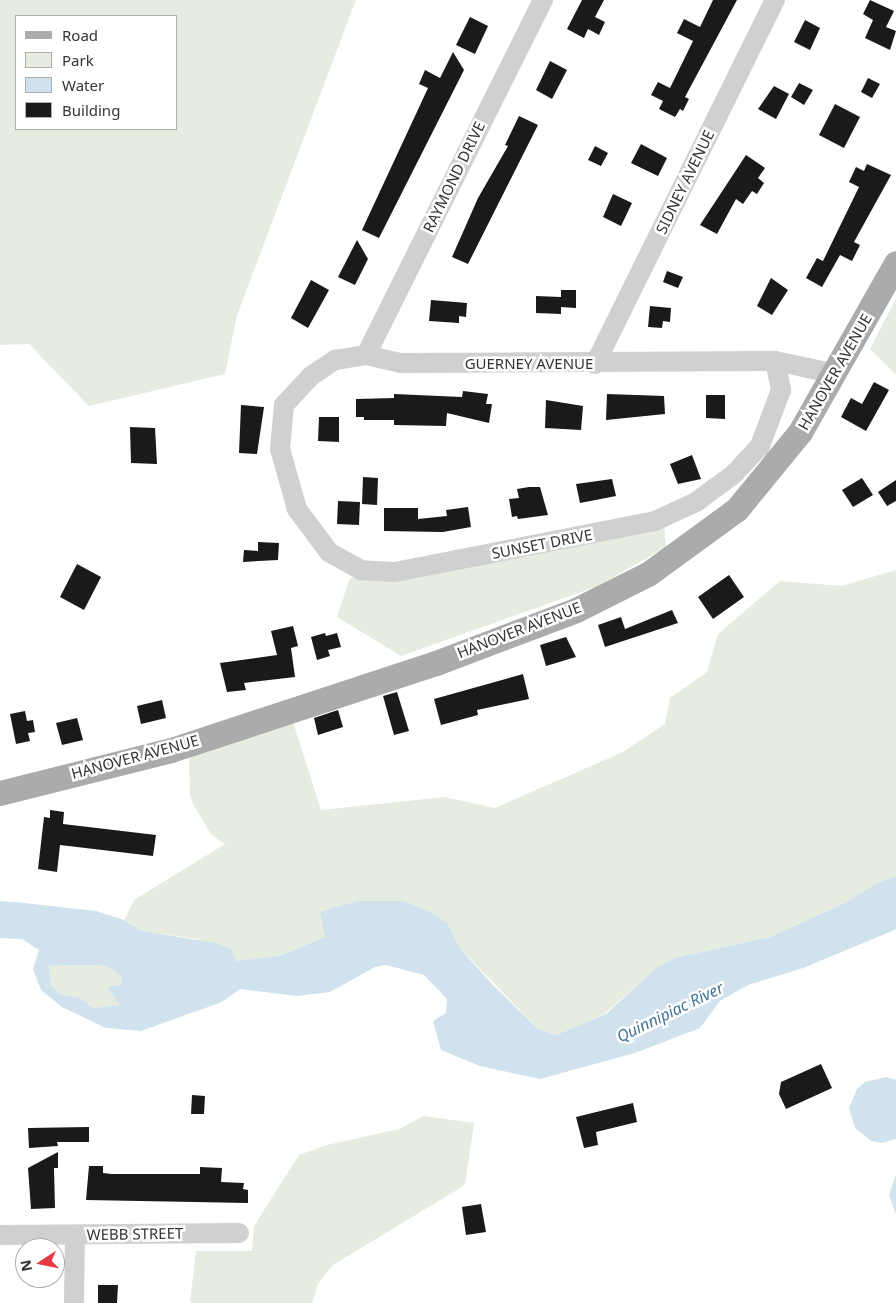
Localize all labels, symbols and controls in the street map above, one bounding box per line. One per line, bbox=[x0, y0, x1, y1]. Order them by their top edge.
legend bbox=[15, 15, 178, 130]
text: Road bbox=[62, 25, 98, 45]
text: Park bbox=[62, 50, 94, 70]
text: Water bbox=[62, 75, 104, 95]
text: Building bbox=[62, 100, 120, 120]
street label: RAYMOND DRIVE bbox=[419, 119, 489, 235]
street label: SIDNEY AVENUE bbox=[652, 127, 718, 237]
street label: HANOVER AVENUE bbox=[794, 311, 876, 433]
street label: GUERNEY AVENUE bbox=[465, 355, 593, 373]
street label: SUNSET DRIVE bbox=[490, 525, 594, 563]
street label: HANOVER AVENUE bbox=[455, 598, 583, 662]
street label: HANOVER AVENUE bbox=[69, 731, 201, 783]
water label: Quinnipiac River bbox=[613, 978, 727, 1046]
street label: WEBB STREET bbox=[87, 1224, 183, 1244]
north arrow bbox=[15, 1238, 65, 1288]
text: N bbox=[15, 1258, 36, 1273]

